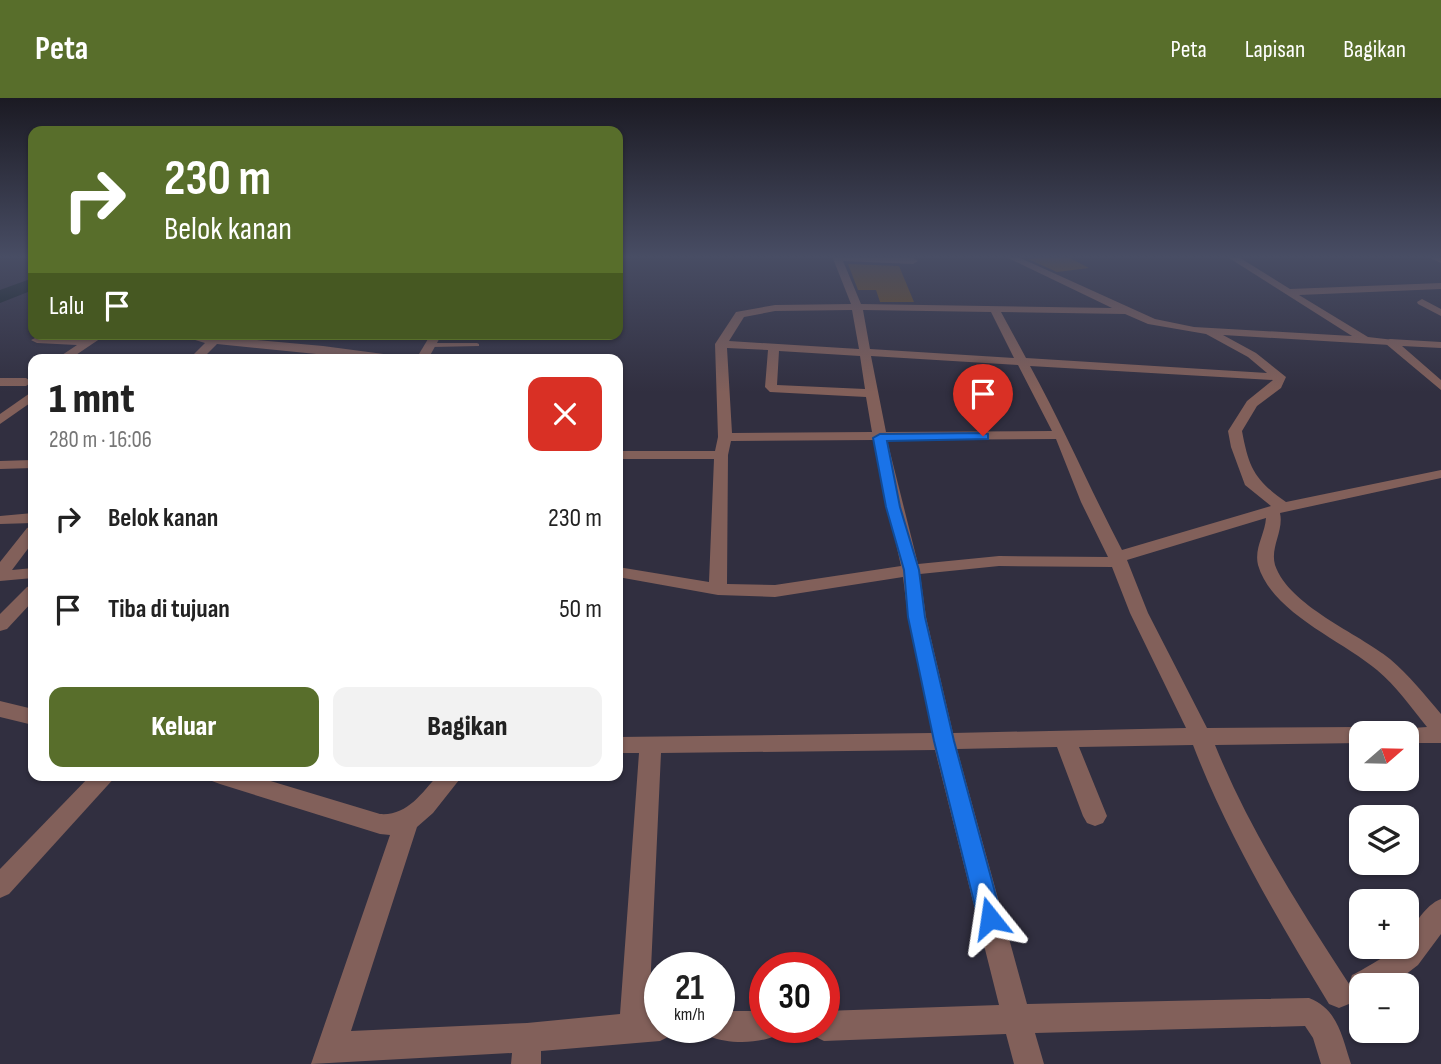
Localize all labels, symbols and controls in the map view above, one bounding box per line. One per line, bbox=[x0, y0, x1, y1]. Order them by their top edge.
text: Peta bbox=[35, 29, 88, 69]
text: Peta bbox=[1171, 35, 1207, 64]
text: Lapisan bbox=[1245, 35, 1305, 64]
text: Bagikan bbox=[1343, 35, 1406, 64]
text: 230 m bbox=[164, 150, 271, 209]
icon: right bbox=[49, 154, 140, 245]
text: Belok kanan bbox=[164, 210, 292, 249]
icon: arrive bbox=[98, 287, 136, 325]
text: Lalu bbox=[49, 291, 84, 322]
pin bbox=[953, 364, 1013, 436]
text: 1 mnt bbox=[49, 374, 134, 425]
icon: arrive bbox=[964, 375, 1002, 413]
button: close bbox=[528, 377, 602, 451]
text: 280 m · 16:06 bbox=[49, 426, 152, 454]
icon: right bbox=[49, 500, 87, 538]
text: Belok kanan bbox=[108, 503, 218, 534]
text: 230 m bbox=[548, 503, 602, 534]
icon: arrive bbox=[49, 591, 87, 629]
text: Tiba di tujuan bbox=[108, 594, 230, 625]
text: 50 m bbox=[559, 594, 602, 625]
button: Keluar bbox=[49, 687, 319, 767]
button: Bagikan bbox=[333, 687, 602, 767]
north arrow bbox=[1349, 721, 1419, 791]
map controls bbox=[1349, 721, 1419, 1043]
button: layers bbox=[1349, 805, 1419, 875]
position arrow bbox=[953, 881, 1027, 955]
button: + bbox=[1349, 889, 1419, 959]
speed limit sign: 30 bbox=[749, 952, 840, 1043]
text: 21 bbox=[675, 967, 704, 1010]
button: − bbox=[1349, 973, 1419, 1043]
text: km/h bbox=[674, 1004, 705, 1025]

